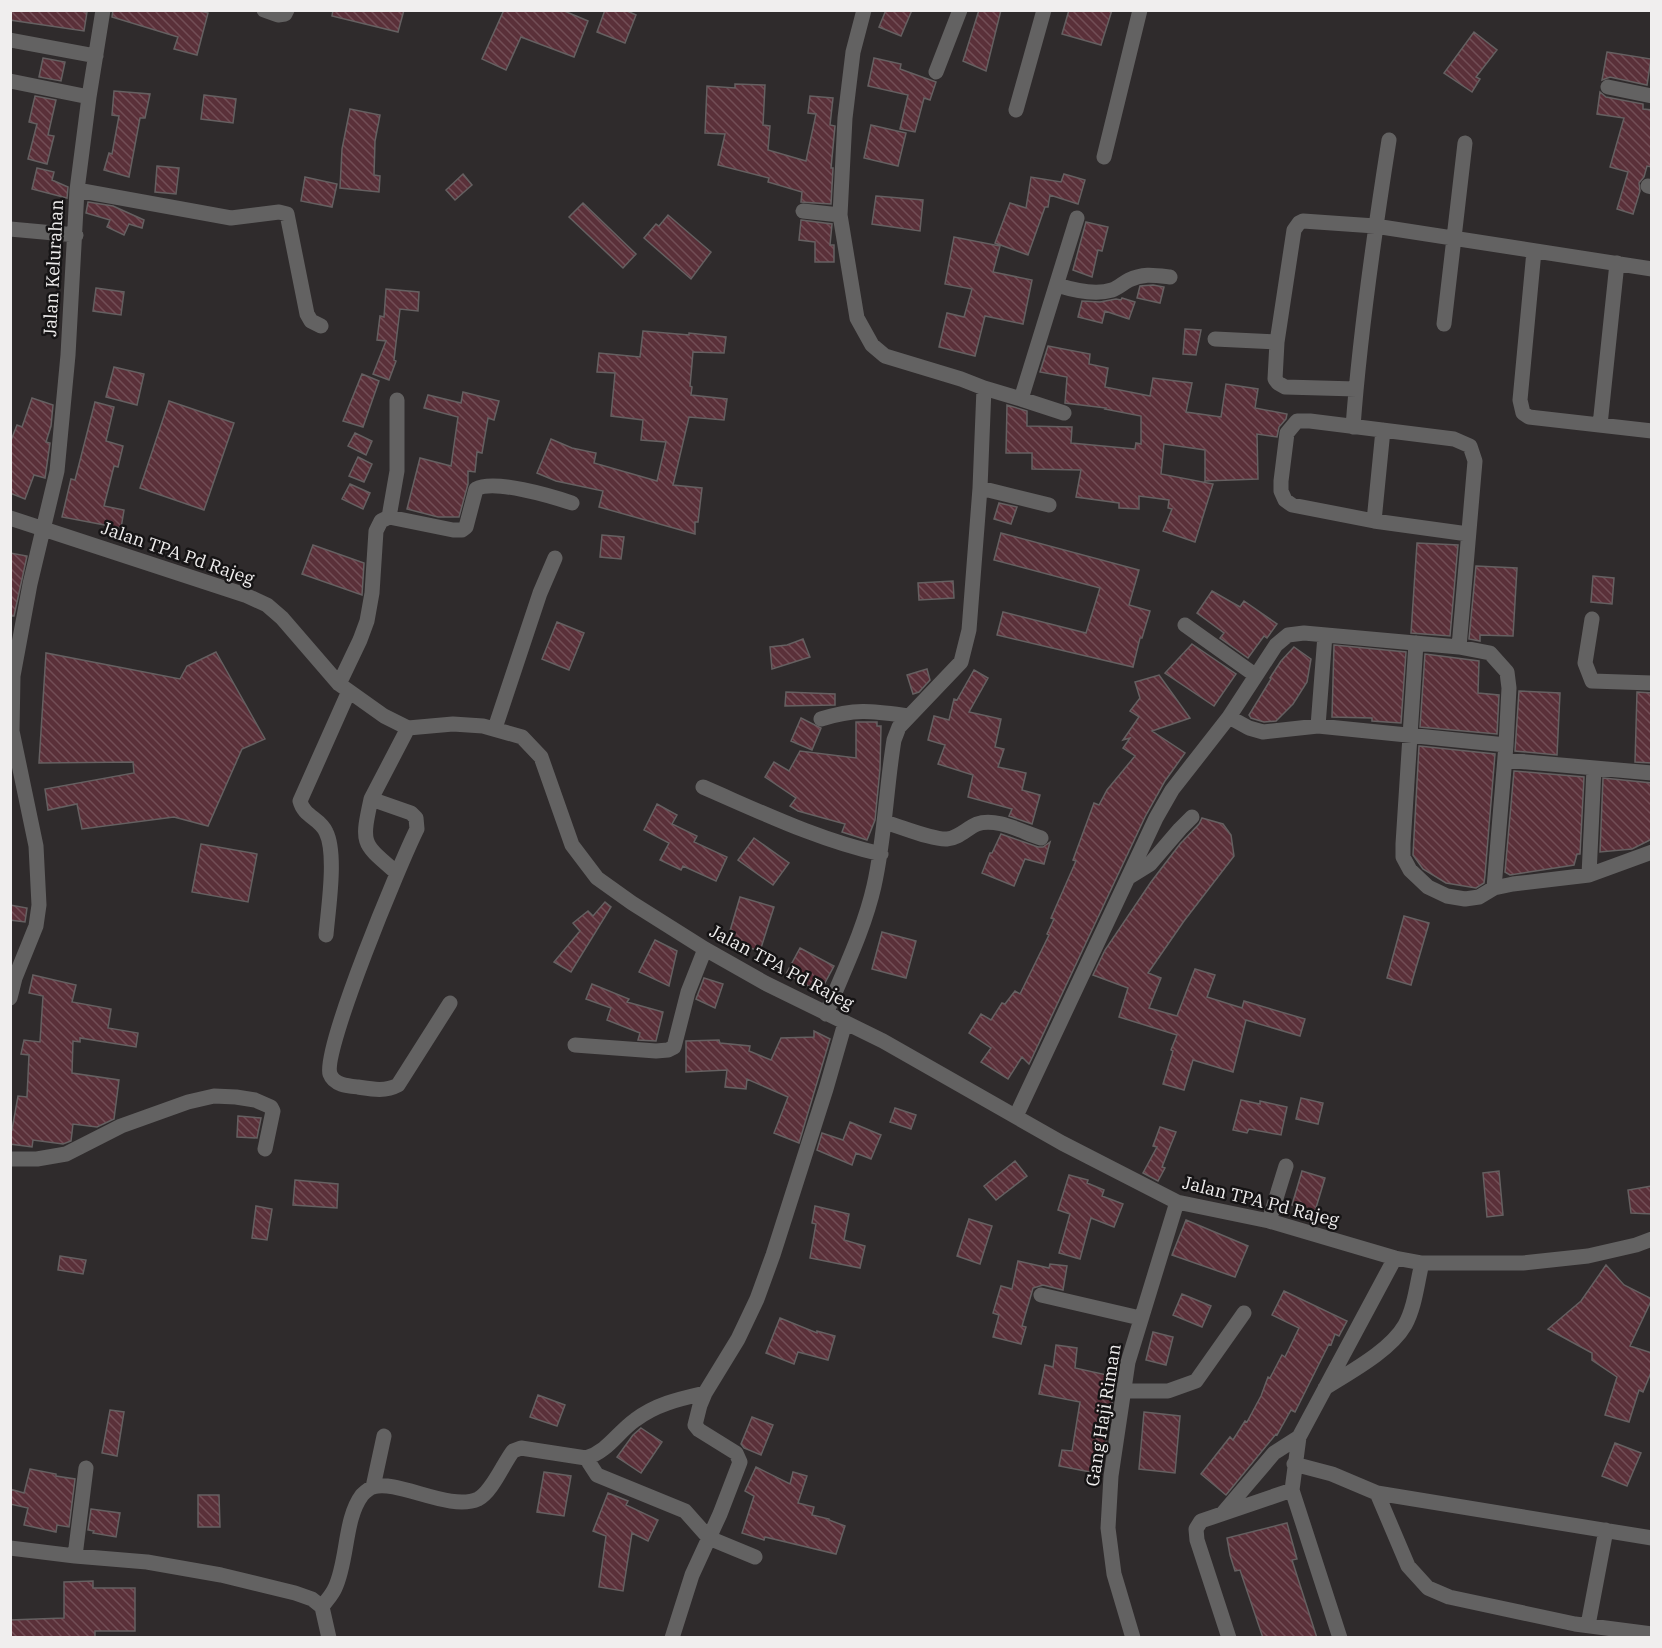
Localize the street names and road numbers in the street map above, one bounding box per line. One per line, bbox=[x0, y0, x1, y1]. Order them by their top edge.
street label: Jalan Kelurahan bbox=[38, 199, 68, 337]
street label: Jalan TPA Pd Rajeg bbox=[98, 516, 258, 590]
street label: Jalan TPA Pd Rajeg bbox=[706, 919, 858, 1015]
street label: Jalan TPA Pd Rajeg bbox=[1180, 1170, 1342, 1232]
street label: Gang Haji Riman bbox=[1080, 1342, 1126, 1488]

